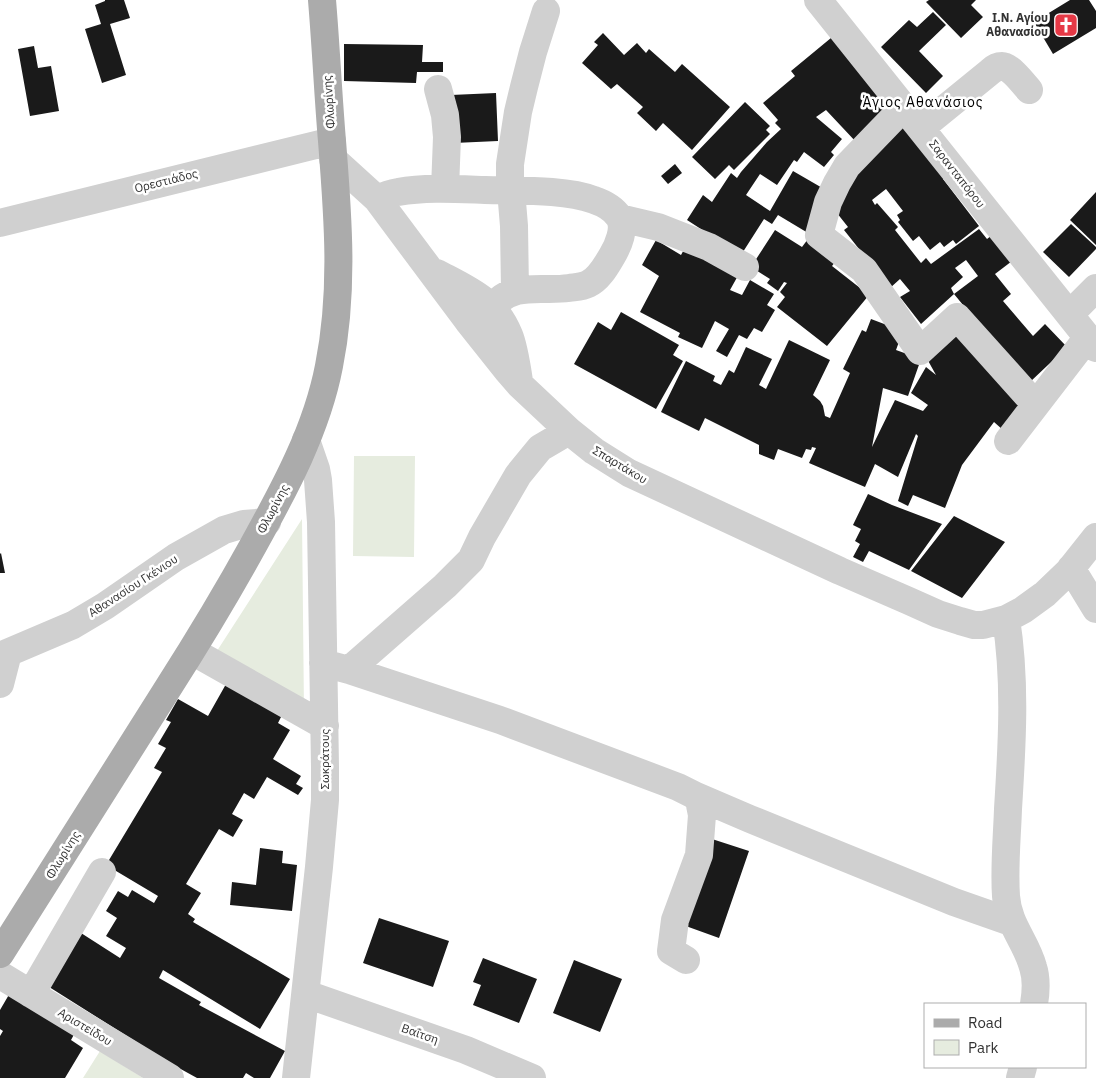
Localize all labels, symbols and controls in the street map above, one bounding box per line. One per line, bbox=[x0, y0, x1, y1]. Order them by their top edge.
place label: Ι.Ν. Αγίου Αθανασίου bbox=[986, 10, 1048, 39]
church icon: Ι.Ν. Αγίου Αθανασίου bbox=[1053, 12, 1079, 38]
street label: Φλωρίνης bbox=[319, 74, 338, 129]
district label: Άγιος Αθανάσιος bbox=[862, 93, 984, 111]
street label: Σαρανταπόρου bbox=[926, 137, 989, 211]
street label: Ορεστιάδος bbox=[133, 165, 199, 196]
street label: Σπαρτάκου bbox=[590, 442, 650, 487]
street label: Φλωρίνης bbox=[253, 481, 292, 536]
street label: Αθανασίου Γκένιου bbox=[85, 551, 180, 620]
street label: Σωκράτους bbox=[317, 728, 332, 789]
street label: Φλωρίνης bbox=[42, 828, 83, 882]
legend bbox=[924, 1003, 1086, 1068]
street label: Αριστείδου bbox=[55, 1005, 115, 1049]
text: Road bbox=[968, 1013, 1003, 1032]
street label: Βαΐτση bbox=[400, 1020, 441, 1047]
text: Park bbox=[968, 1038, 998, 1057]

